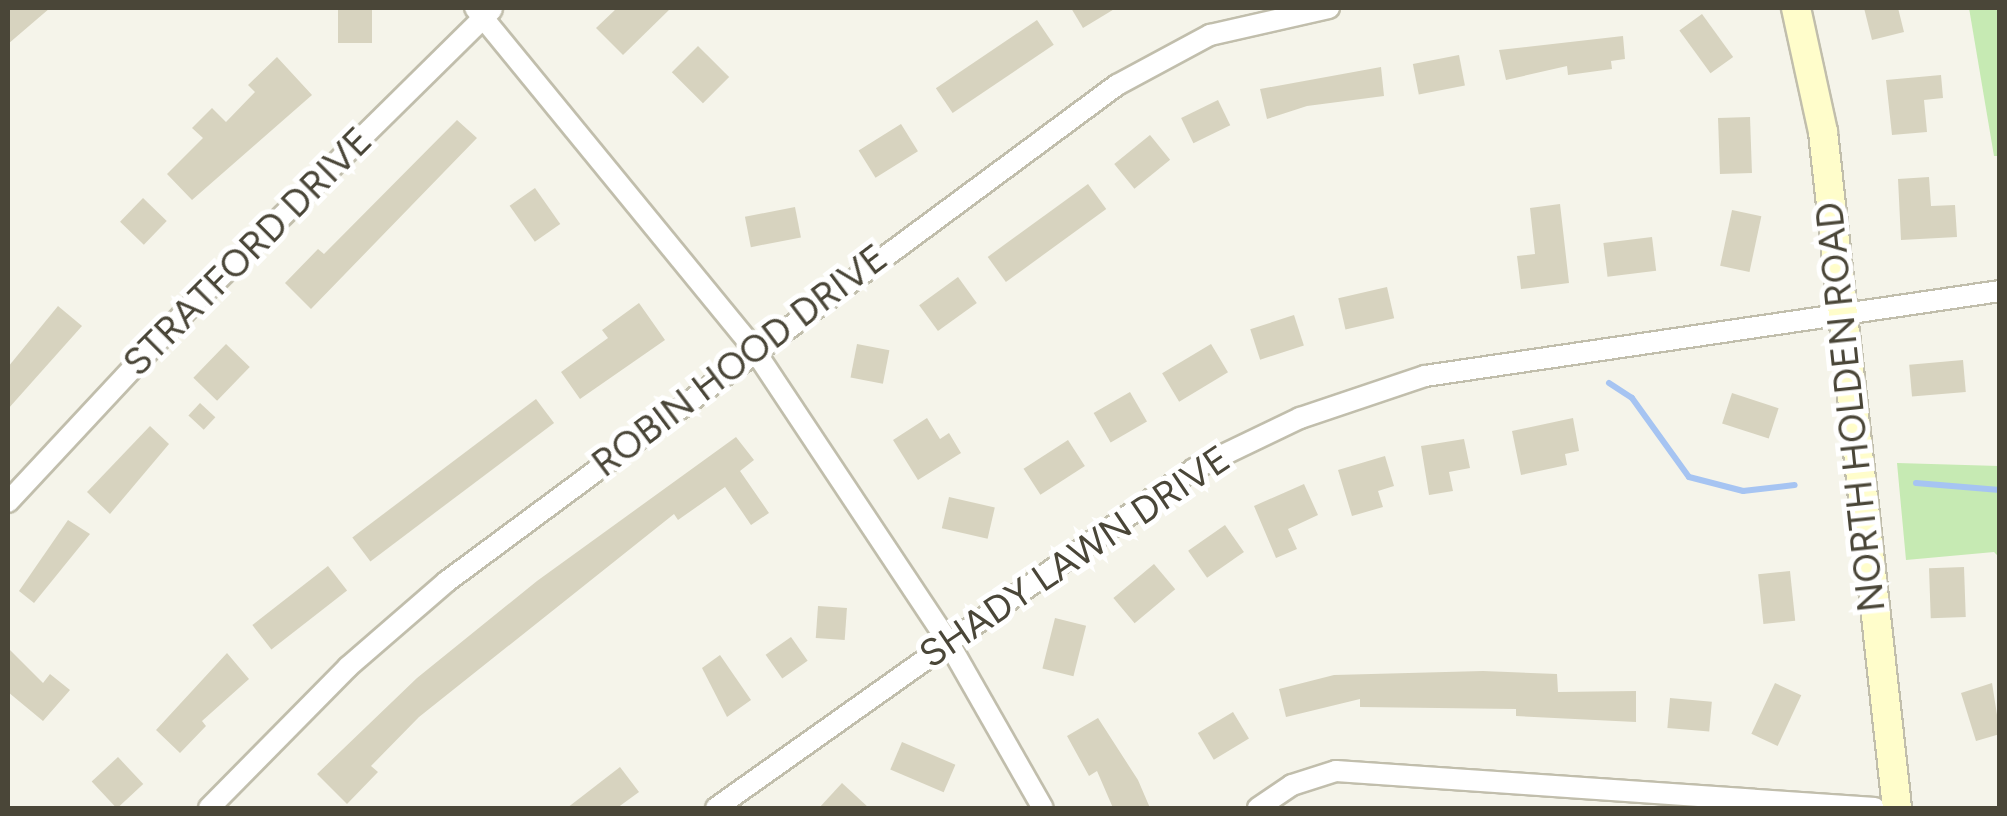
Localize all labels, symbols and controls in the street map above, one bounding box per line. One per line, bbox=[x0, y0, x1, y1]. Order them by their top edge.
street label: STRATFORD DRIVE bbox=[114, 118, 382, 386]
street label: NORTH HOLDEN ROAD bbox=[1807, 200, 1895, 614]
street label: ROBIN HOOD DRIVE bbox=[583, 235, 897, 487]
street label: SHADY LAWN DRIVE bbox=[911, 436, 1239, 678]

